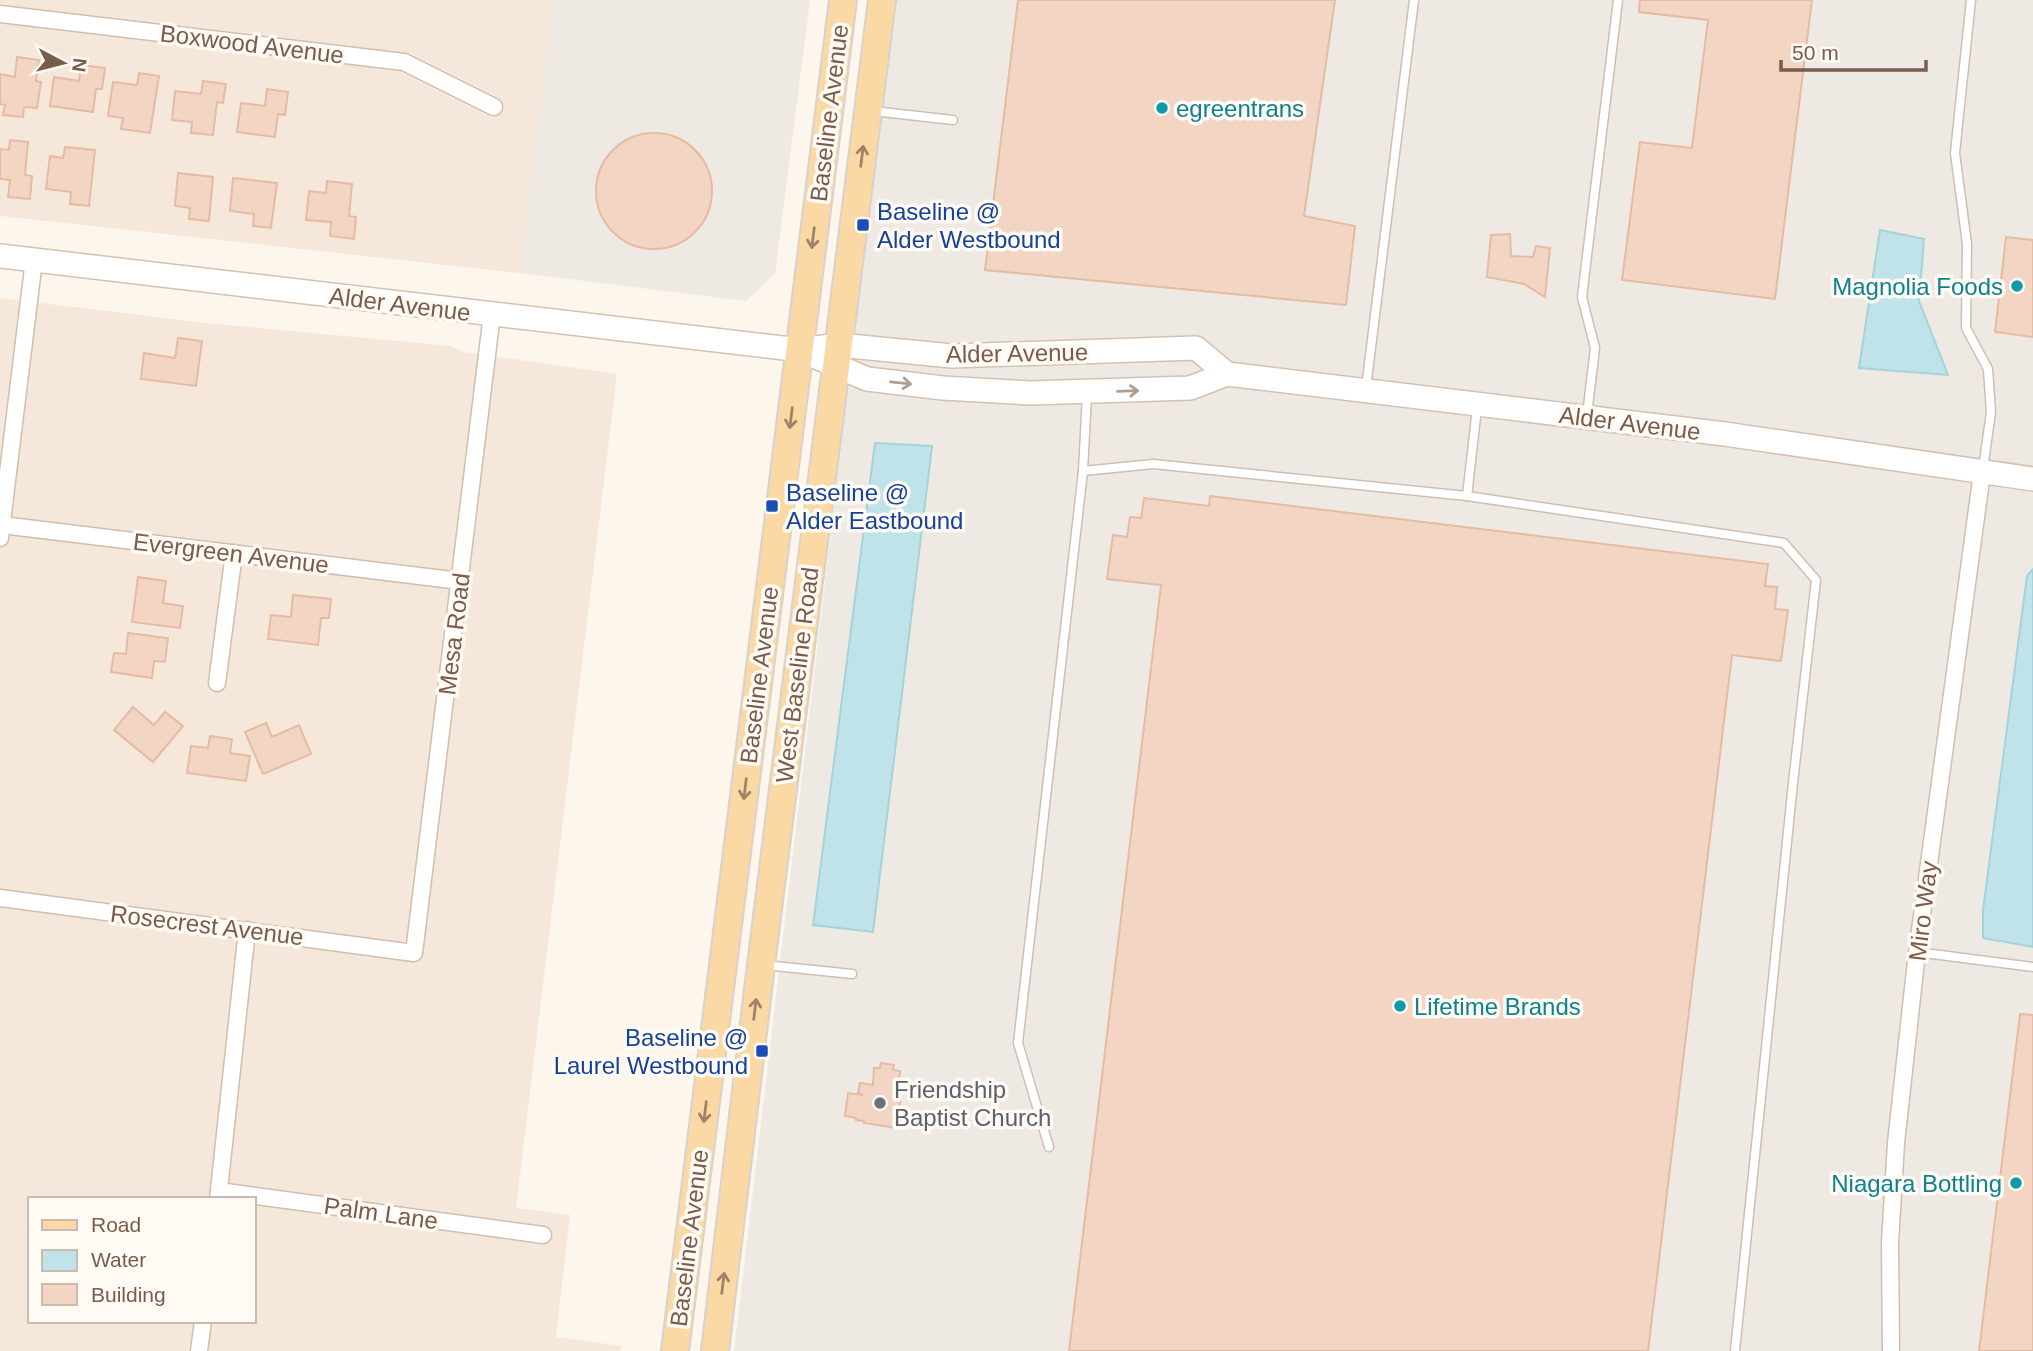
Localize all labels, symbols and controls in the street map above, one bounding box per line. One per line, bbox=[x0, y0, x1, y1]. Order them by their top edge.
street label: Boxwood Avenue bbox=[159, 19, 345, 69]
street label: Baseline Avenue bbox=[805, 23, 853, 203]
north arrow bbox=[28, 28, 98, 98]
scale bar bbox=[1781, 28, 1926, 72]
text: 50 m bbox=[1792, 41, 1839, 64]
text: N bbox=[68, 57, 91, 73]
place label: egreentrans bbox=[1176, 95, 1304, 122]
marker: egreentrans bbox=[1154, 100, 1170, 116]
one-way arrow bbox=[856, 145, 869, 167]
place label: Baseline @ Alder Westbound bbox=[877, 198, 1061, 253]
marker: Baseline @ Alder Westbound bbox=[855, 217, 871, 233]
one-way arrow bbox=[807, 226, 820, 249]
place label: Magnolia Foods bbox=[1832, 273, 2003, 300]
marker: Magnolia Foods bbox=[2009, 278, 2025, 294]
street label: Alder Avenue bbox=[328, 282, 472, 326]
street label: Alder Avenue bbox=[946, 338, 1088, 368]
one-way arrow bbox=[889, 377, 912, 390]
one-way arrow bbox=[1116, 384, 1139, 397]
street label: Alder Avenue bbox=[1558, 401, 1702, 445]
one-way arrow bbox=[784, 406, 797, 428]
place label: Baseline @ Alder Eastbound bbox=[786, 479, 963, 534]
marker: Baseline @ Alder Eastbound bbox=[764, 498, 780, 514]
street label: Evergreen Avenue bbox=[132, 528, 330, 578]
street label: West Baseline Road bbox=[770, 566, 824, 784]
street label: Mesa Road bbox=[433, 571, 475, 697]
street label: Baseline Avenue bbox=[735, 585, 783, 765]
one-way arrow bbox=[738, 777, 751, 800]
street label: Miro Way bbox=[1903, 860, 1943, 962]
street label: Rosecrest Avenue bbox=[109, 900, 305, 950]
place label: Lifetime Brands bbox=[1414, 993, 1581, 1020]
one-way arrow bbox=[749, 998, 762, 1021]
marker: Lifetime Brands bbox=[1392, 998, 1408, 1014]
place label: Baseline @ Laurel Westbound bbox=[554, 1024, 748, 1079]
marker: Baseline @ Laurel Westbound bbox=[754, 1043, 770, 1059]
place label: Friendship Baptist Church bbox=[894, 1076, 1051, 1131]
marker: Friendship Baptist Church bbox=[872, 1095, 888, 1111]
one-way arrow bbox=[698, 1100, 711, 1123]
street label: Baseline Avenue bbox=[665, 1148, 713, 1328]
place label: Niagara Bottling bbox=[1831, 1170, 2002, 1197]
marker: Niagara Bottling bbox=[2008, 1175, 2024, 1191]
street label: Palm Lane bbox=[322, 1192, 440, 1234]
legend bbox=[28, 1197, 256, 1323]
text: Road bbox=[91, 1213, 141, 1236]
text: Water bbox=[91, 1248, 146, 1271]
one-way arrow bbox=[716, 1272, 729, 1295]
text: Building bbox=[91, 1283, 166, 1306]

